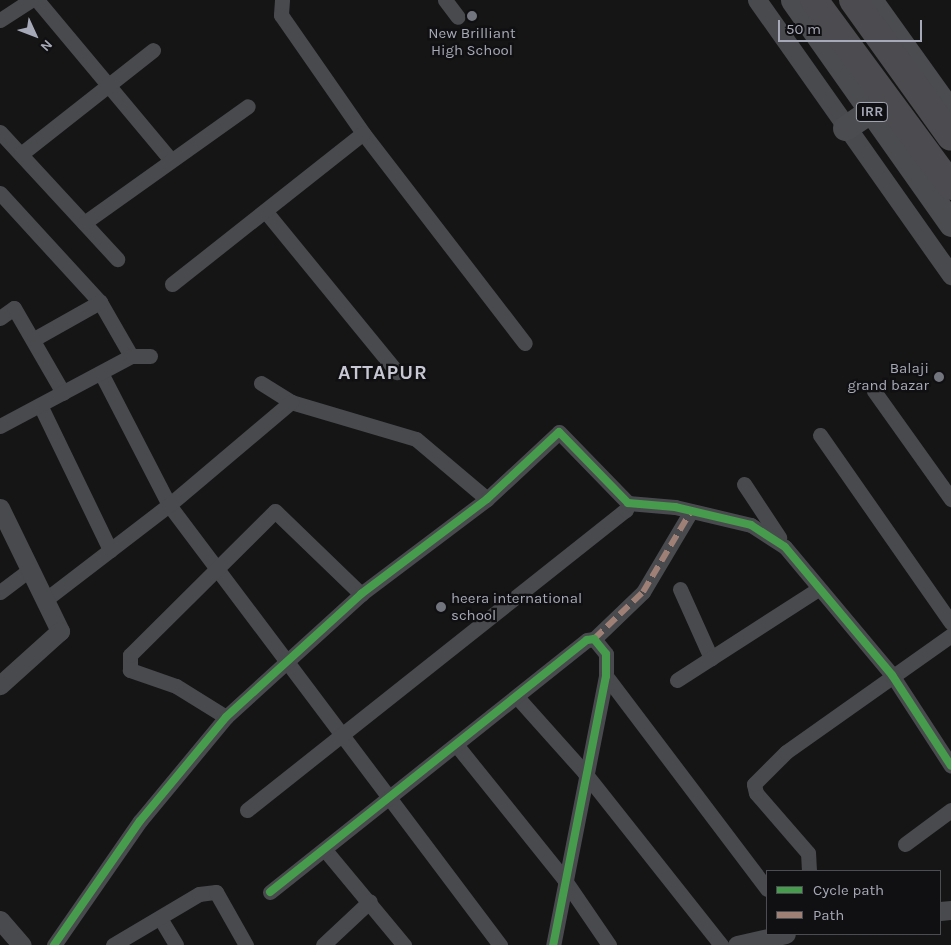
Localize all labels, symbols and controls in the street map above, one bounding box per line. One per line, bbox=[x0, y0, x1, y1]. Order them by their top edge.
north arrow bbox=[10, 10, 60, 60]
marker: New Brilliant High School bbox=[466, 10, 478, 22]
scale bar bbox=[781, 10, 925, 42]
text: 50 m bbox=[786, 20, 821, 38]
place label: New Brilliant High School bbox=[428, 24, 516, 59]
text: N bbox=[37, 36, 56, 55]
road number: IRR bbox=[856, 100, 888, 124]
place label: Balaji grand bazar bbox=[847, 359, 929, 394]
district label: ATTAPUR bbox=[337, 360, 429, 384]
marker: Balaji grand bazar bbox=[933, 371, 945, 383]
place label: heera international school bbox=[451, 589, 582, 624]
marker: heera international school bbox=[435, 601, 447, 613]
legend bbox=[766, 870, 941, 935]
text: Cycle path bbox=[813, 881, 884, 899]
text: Path bbox=[813, 906, 844, 924]

